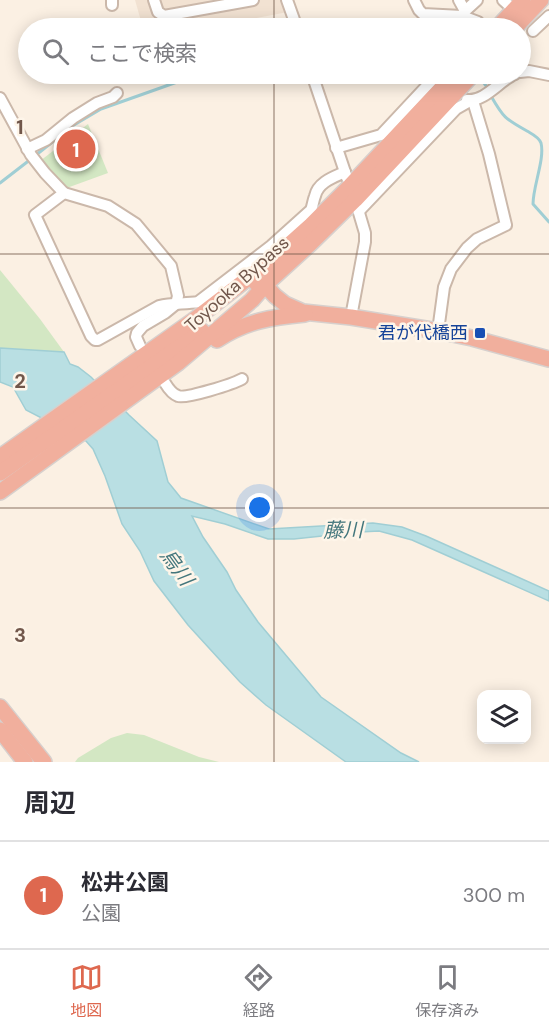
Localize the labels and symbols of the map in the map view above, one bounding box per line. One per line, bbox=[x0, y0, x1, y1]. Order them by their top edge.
text: 1 bbox=[16, 114, 24, 140]
pin: 1 bbox=[56, 126, 96, 172]
street label: Toyooka Bypass bbox=[180, 231, 294, 337]
place label: 君が代橋西 bbox=[378, 321, 468, 345]
marker: 君が代橋西 bbox=[473, 326, 487, 340]
text: 2 bbox=[14, 368, 26, 394]
your location bbox=[245, 493, 274, 522]
water label: 藤川 bbox=[323, 517, 365, 543]
water label: 烏川 bbox=[155, 543, 200, 592]
text: 3 bbox=[14, 622, 26, 648]

